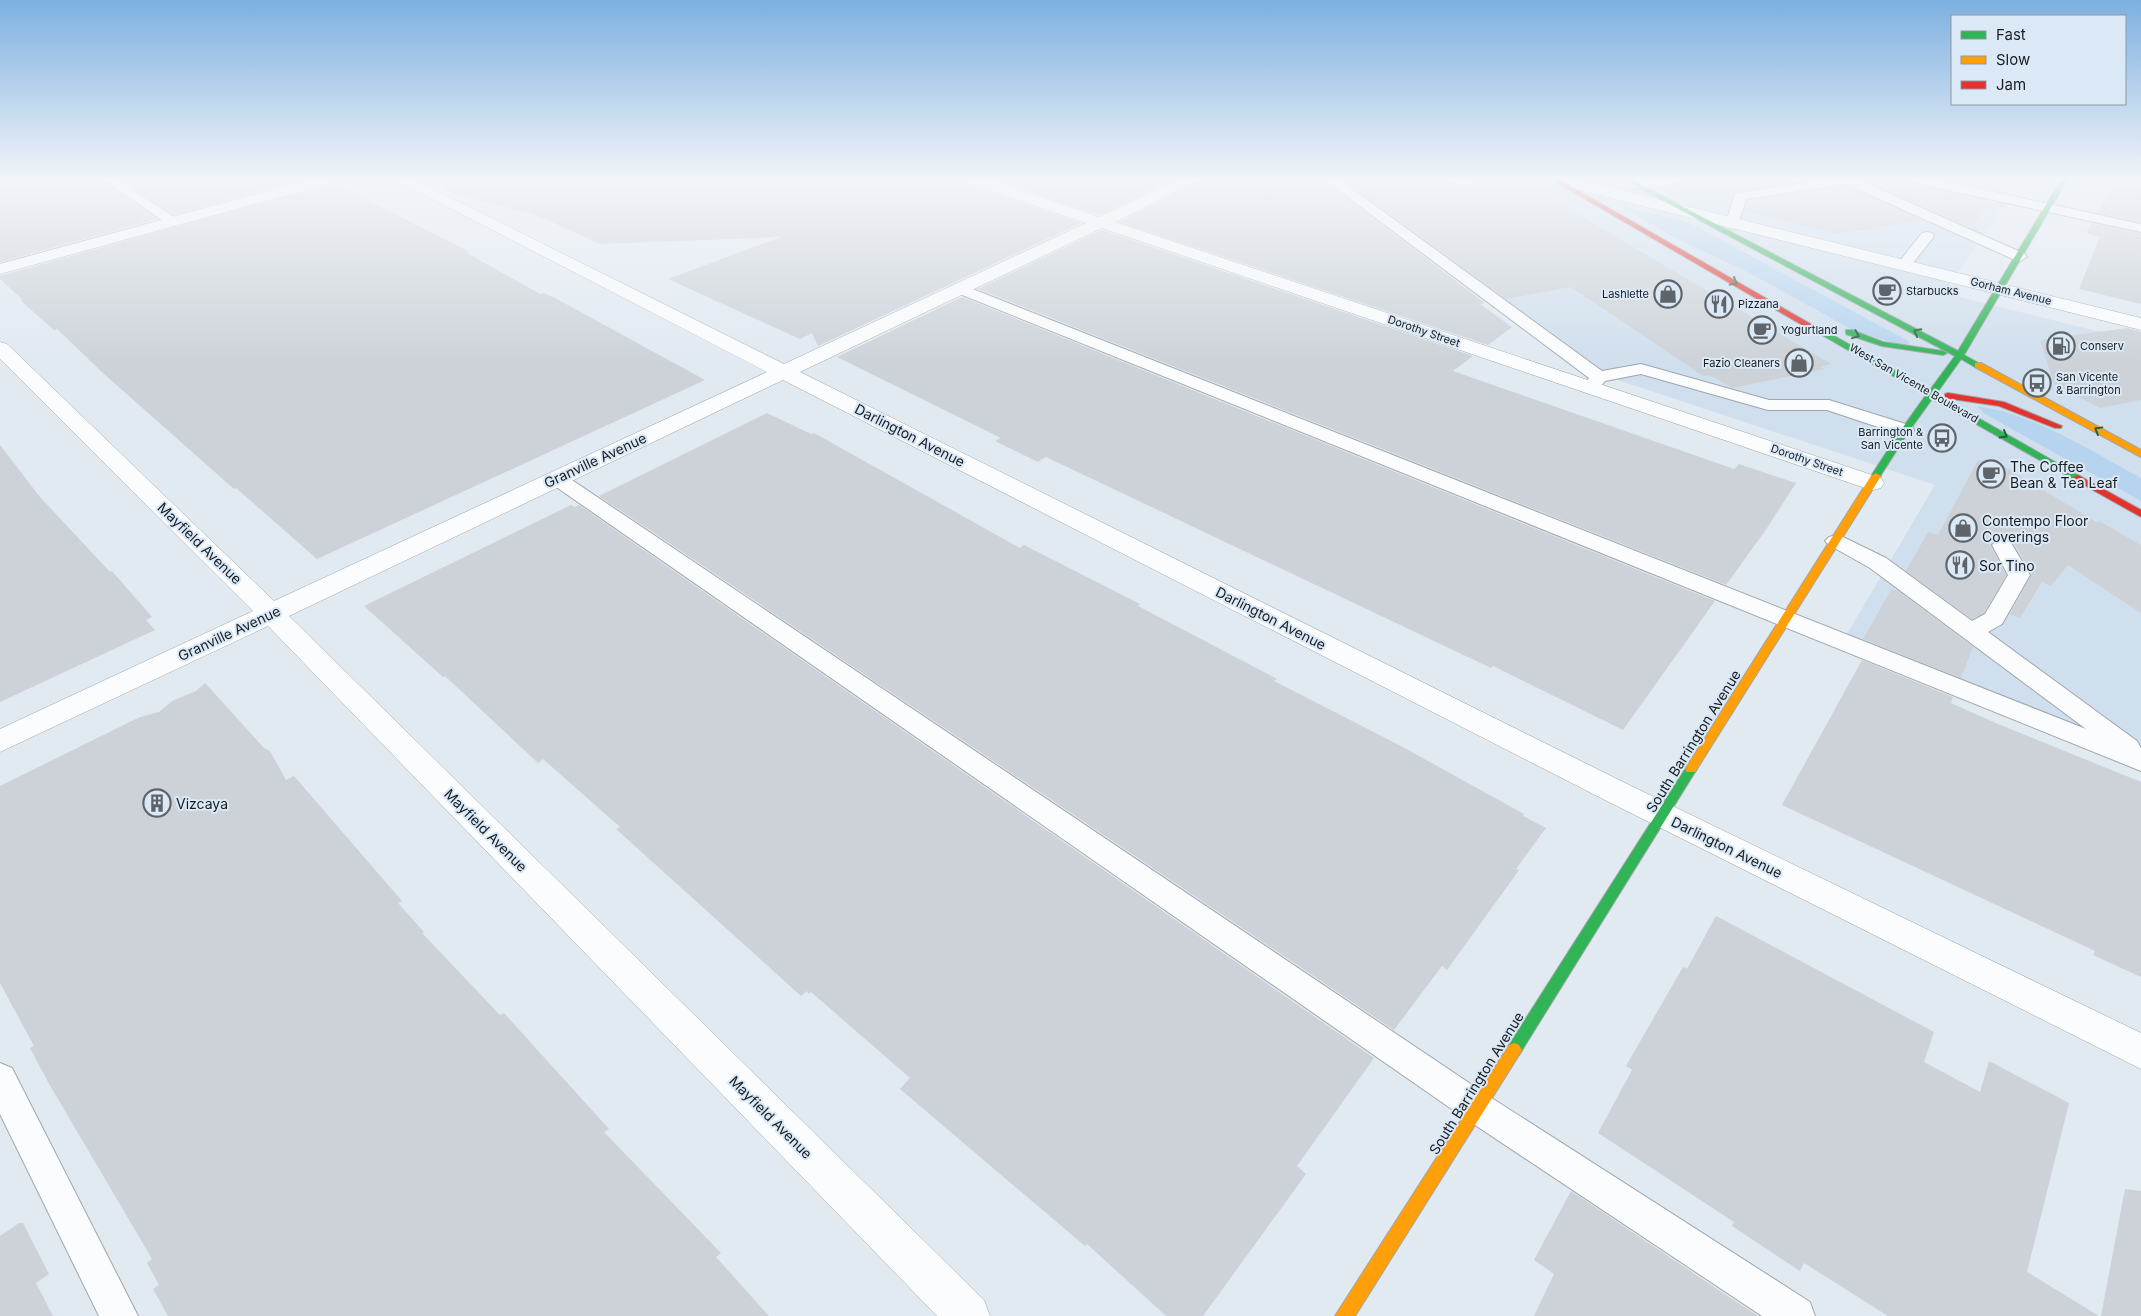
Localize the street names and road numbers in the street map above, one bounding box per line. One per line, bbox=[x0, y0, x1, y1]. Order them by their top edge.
street label: Gorham Avenue bbox=[1969, 274, 2053, 308]
street label: Dorothy Street bbox=[1386, 312, 1462, 350]
street label: West San Vicente Boulevard bbox=[1847, 340, 1981, 426]
street label: Darlington Avenue bbox=[852, 400, 968, 470]
street label: Granville Avenue bbox=[541, 429, 649, 491]
street label: Dorothy Street bbox=[1769, 441, 1845, 479]
street label: Mayfield Avenue bbox=[154, 499, 246, 587]
street label: Darlington Avenue bbox=[1213, 583, 1329, 653]
street label: Granville Avenue bbox=[175, 602, 283, 664]
street label: South Barrington Avenue bbox=[1642, 667, 1744, 815]
street label: Mayfield Avenue bbox=[441, 785, 531, 875]
street label: Darlington Avenue bbox=[1669, 813, 1785, 881]
street label: South Barrington Avenue bbox=[1425, 1009, 1527, 1157]
street label: Mayfield Avenue bbox=[726, 1072, 816, 1162]

